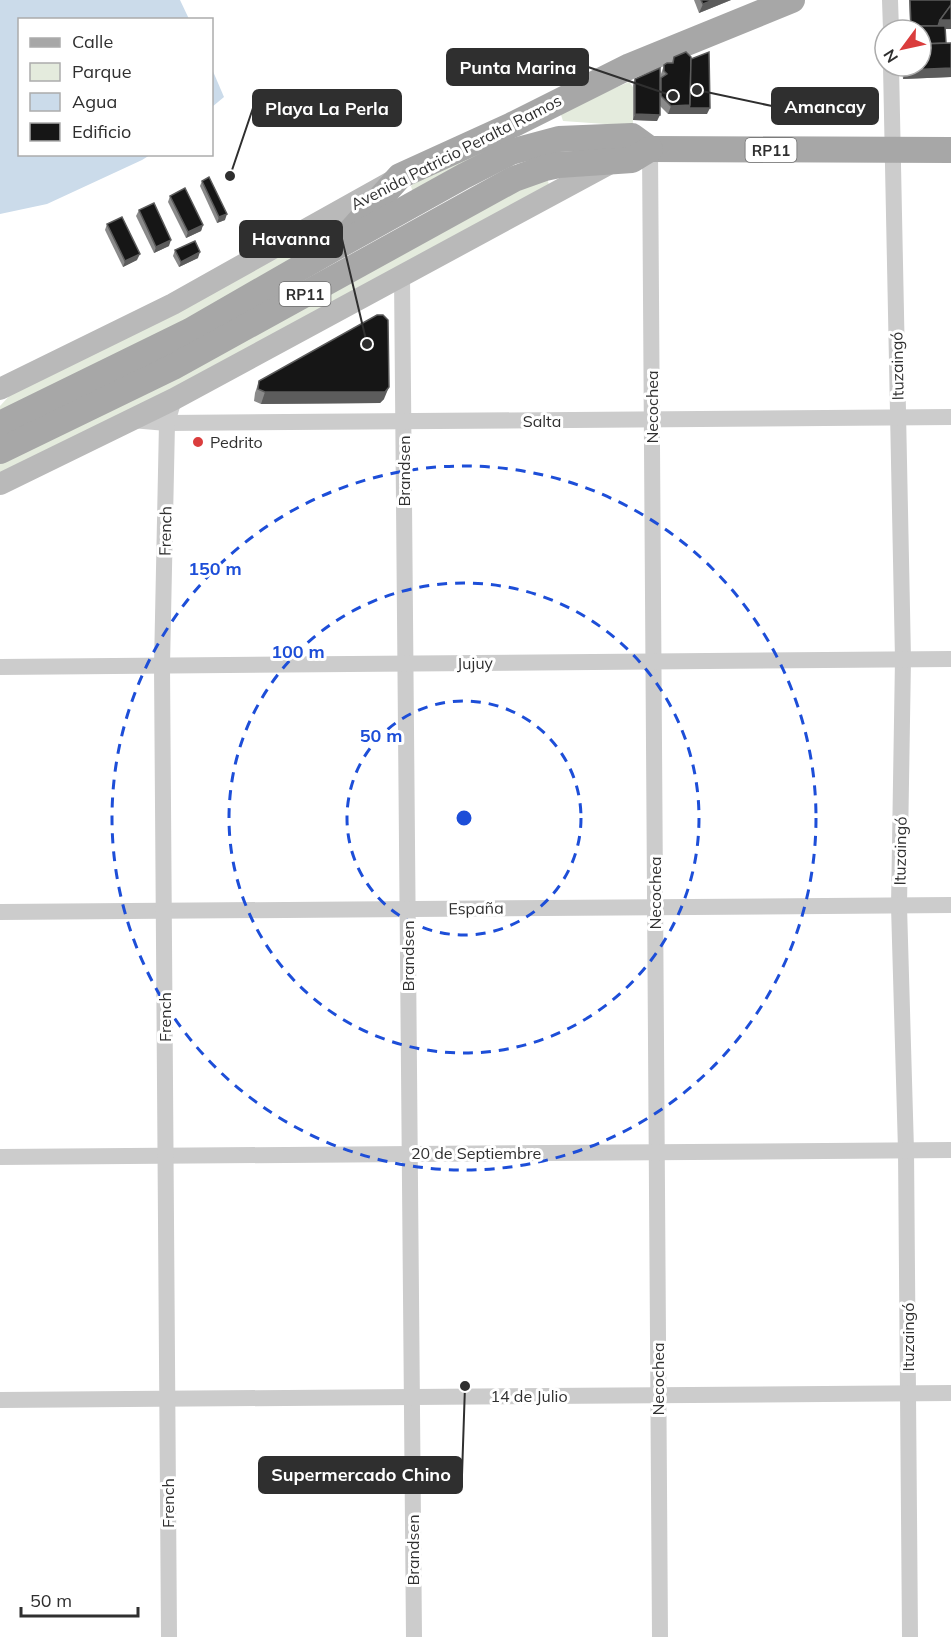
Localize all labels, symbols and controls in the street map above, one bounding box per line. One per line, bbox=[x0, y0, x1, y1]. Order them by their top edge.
legend bbox=[18, 18, 213, 156]
north arrow bbox=[873, 18, 933, 78]
text: Calle bbox=[72, 30, 113, 53]
text: N bbox=[879, 46, 902, 67]
callout: Punta Marina bbox=[447, 49, 588, 85]
text: Punta Marina bbox=[460, 56, 576, 79]
text: Parque bbox=[72, 60, 131, 83]
callout: Amancay bbox=[772, 88, 878, 124]
text: Agua bbox=[72, 90, 117, 113]
callout: Playa La Perla bbox=[253, 90, 401, 126]
street label: Avenida Patricio Peralta Ramos bbox=[347, 90, 565, 214]
text: Amancay bbox=[784, 95, 866, 118]
text: Playa La Perla bbox=[265, 97, 389, 120]
text: Edificio bbox=[72, 120, 131, 143]
road number: RP11 bbox=[746, 138, 796, 162]
callout: Havanna bbox=[240, 221, 342, 257]
text: Havanna bbox=[252, 227, 330, 250]
road number: RP11 bbox=[280, 282, 330, 306]
street label: Ituzaingó bbox=[886, 331, 908, 401]
street label: Necochea bbox=[642, 370, 662, 444]
street label: Salta bbox=[523, 411, 561, 431]
place label: Pedrito bbox=[210, 432, 263, 452]
marker: Pedrito bbox=[191, 435, 205, 449]
street label: Brandsen bbox=[394, 435, 414, 507]
street label: French bbox=[155, 506, 175, 556]
text: 150 m bbox=[188, 557, 242, 580]
text: 100 m bbox=[271, 640, 325, 663]
street label: Jujuy bbox=[457, 653, 494, 673]
text: 50 m bbox=[360, 724, 402, 747]
centre of rings bbox=[454, 808, 474, 828]
street label: Ituzaingó bbox=[889, 816, 911, 886]
street label: Necochea bbox=[645, 856, 665, 930]
street label: España bbox=[448, 898, 504, 918]
street label: Brandsen bbox=[398, 920, 418, 992]
street label: French bbox=[155, 992, 175, 1042]
street label: 20 de Septiembre bbox=[411, 1143, 541, 1163]
street label: Ituzaingó bbox=[898, 1303, 918, 1371]
street label: Necochea bbox=[648, 1342, 668, 1416]
street label: 14 de Julio bbox=[490, 1386, 568, 1406]
callout: Supermercado Chino bbox=[259, 1457, 462, 1493]
text: Supermercado Chino bbox=[271, 1463, 451, 1486]
street label: French bbox=[158, 1478, 178, 1528]
street label: Brandsen bbox=[403, 1514, 423, 1586]
scale bar bbox=[21, 1580, 138, 1618]
text: 50 m bbox=[30, 1589, 72, 1612]

